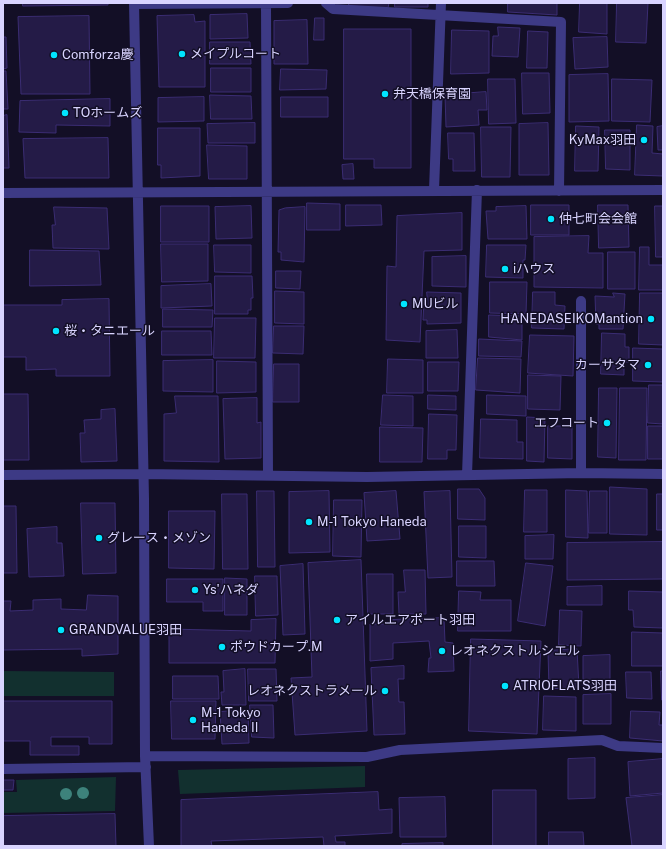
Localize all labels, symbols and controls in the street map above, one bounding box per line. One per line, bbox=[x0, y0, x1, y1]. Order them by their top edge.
place label: メイプルコート bbox=[190, 46, 281, 62]
place label: Comforza慶 bbox=[62, 47, 133, 63]
marker: メイプルコート bbox=[177, 49, 187, 59]
marker: Comforza慶 bbox=[49, 50, 59, 60]
place label: 弁天橋保育園 bbox=[393, 86, 471, 102]
marker: 弁天橋保育園 bbox=[380, 89, 390, 99]
place label: TOホームズ bbox=[73, 105, 142, 121]
marker: TOホームズ bbox=[60, 108, 70, 118]
place label: KyMax羽田 bbox=[569, 132, 636, 148]
marker: KyMax羽田 bbox=[639, 135, 649, 145]
place label: 仲七町会会館 bbox=[559, 211, 637, 227]
marker: 仲七町会会館 bbox=[546, 214, 556, 224]
place label: iハウス bbox=[513, 261, 555, 277]
marker: iハウス bbox=[500, 264, 510, 274]
place label: MUビル bbox=[412, 296, 459, 312]
marker: MUビル bbox=[399, 299, 409, 309]
place label: HANEDASEIKOMantion bbox=[500, 311, 643, 327]
marker: HANEDASEIKOMantion bbox=[646, 314, 656, 324]
place label: 桜・タニエール bbox=[64, 323, 155, 339]
marker: 桜・タニエール bbox=[51, 326, 61, 336]
place label: カーサタマ bbox=[575, 357, 640, 373]
marker: カーサタマ bbox=[643, 360, 653, 370]
place label: エフコート bbox=[534, 415, 599, 431]
marker: エフコート bbox=[602, 418, 612, 428]
place label: M-1 Tokyo Haneda bbox=[317, 514, 427, 530]
marker: M-1 Tokyo Haneda bbox=[304, 517, 314, 527]
place label: グレース・メゾン bbox=[107, 530, 211, 546]
marker: グレース・メゾン bbox=[94, 533, 104, 543]
place label: Ys'ハネダ bbox=[203, 582, 259, 598]
marker: Ys'ハネダ bbox=[190, 585, 200, 595]
place label: アイルエアポート羽田 bbox=[345, 612, 475, 628]
marker: アイルエアポート羽田 bbox=[332, 615, 342, 625]
place label: GRANDVALUE羽田 bbox=[69, 622, 182, 638]
marker: GRANDVALUE羽田 bbox=[56, 625, 66, 635]
place label: ポウドカープ.M bbox=[230, 639, 322, 655]
marker: ポウドカープ.M bbox=[217, 642, 227, 652]
place label: レオネクストルシエル bbox=[450, 643, 580, 659]
marker: レオネクストルシエル bbox=[437, 646, 447, 656]
place label: ATRIOFLATS羽田 bbox=[513, 678, 617, 694]
marker: ATRIOFLATS羽田 bbox=[500, 681, 510, 691]
place label: レオネクストラメール bbox=[247, 683, 377, 699]
marker: レオネクストラメール bbox=[380, 686, 390, 696]
place label: M-1 Tokyo Haneda II bbox=[201, 705, 261, 736]
marker: M-1 Tokyo Haneda II bbox=[188, 715, 198, 725]

